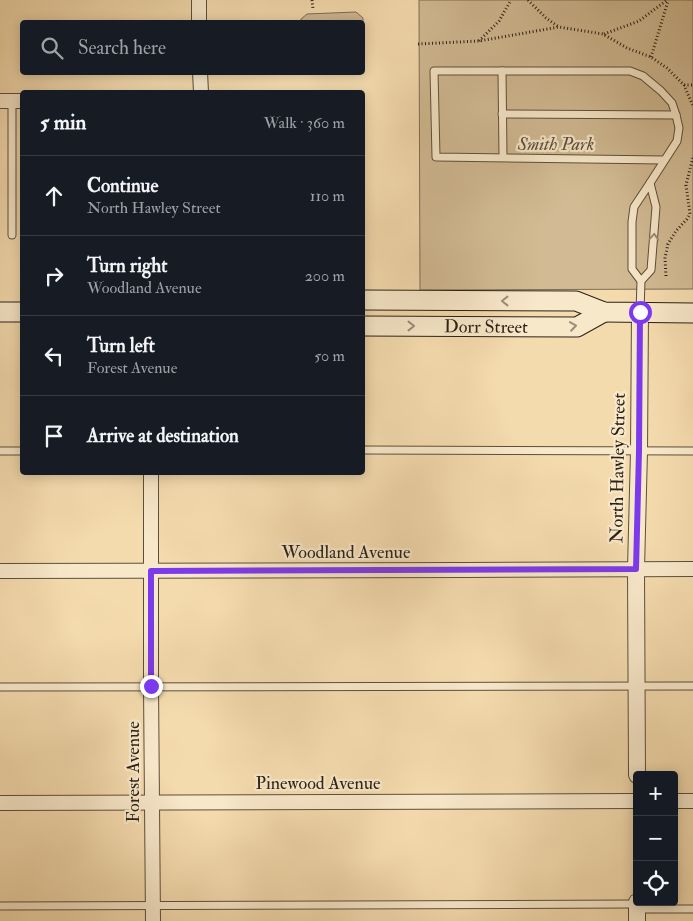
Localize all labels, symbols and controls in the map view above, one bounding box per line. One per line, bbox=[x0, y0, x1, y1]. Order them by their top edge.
search box bbox=[20, 20, 365, 75]
icon: search bbox=[38, 34, 66, 62]
text: Search here bbox=[78, 36, 166, 60]
text: 5 min bbox=[40, 109, 86, 136]
text: Walk · 360 m bbox=[264, 113, 345, 133]
park label: Smith Park bbox=[517, 133, 594, 156]
text: Continue bbox=[87, 174, 158, 198]
icon: ahead bbox=[40, 182, 68, 210]
text: 110 m bbox=[310, 186, 345, 206]
text: North Hawley Street bbox=[87, 198, 221, 218]
one-way arrow bbox=[648, 233, 659, 241]
text: Turn right bbox=[87, 254, 167, 278]
icon: right bbox=[40, 262, 68, 290]
text: 200 m bbox=[305, 266, 345, 286]
text: Woodland Avenue bbox=[87, 278, 202, 298]
one-way arrow bbox=[501, 296, 508, 306]
route start bbox=[629, 301, 652, 324]
street label: Dorr Street bbox=[444, 315, 528, 338]
one-way arrow bbox=[408, 321, 415, 331]
one-way arrow bbox=[569, 321, 578, 331]
text: Turn left bbox=[87, 334, 155, 358]
icon: left bbox=[40, 342, 68, 370]
text: 50 m bbox=[314, 346, 345, 366]
text: Forest Avenue bbox=[87, 358, 177, 378]
street label: North Hawley Street bbox=[605, 393, 631, 543]
icon: arrive bbox=[40, 422, 68, 450]
text: Arrive at destination bbox=[87, 424, 239, 448]
street label: Woodland Avenue bbox=[281, 541, 411, 564]
route end bbox=[140, 675, 163, 698]
street label: Forest Avenue bbox=[122, 721, 145, 823]
map controls bbox=[633, 771, 678, 906]
button: + bbox=[633, 771, 678, 816]
street label: Pinewood Avenue bbox=[255, 772, 381, 795]
button: − bbox=[633, 816, 678, 861]
button: locate bbox=[633, 861, 678, 906]

